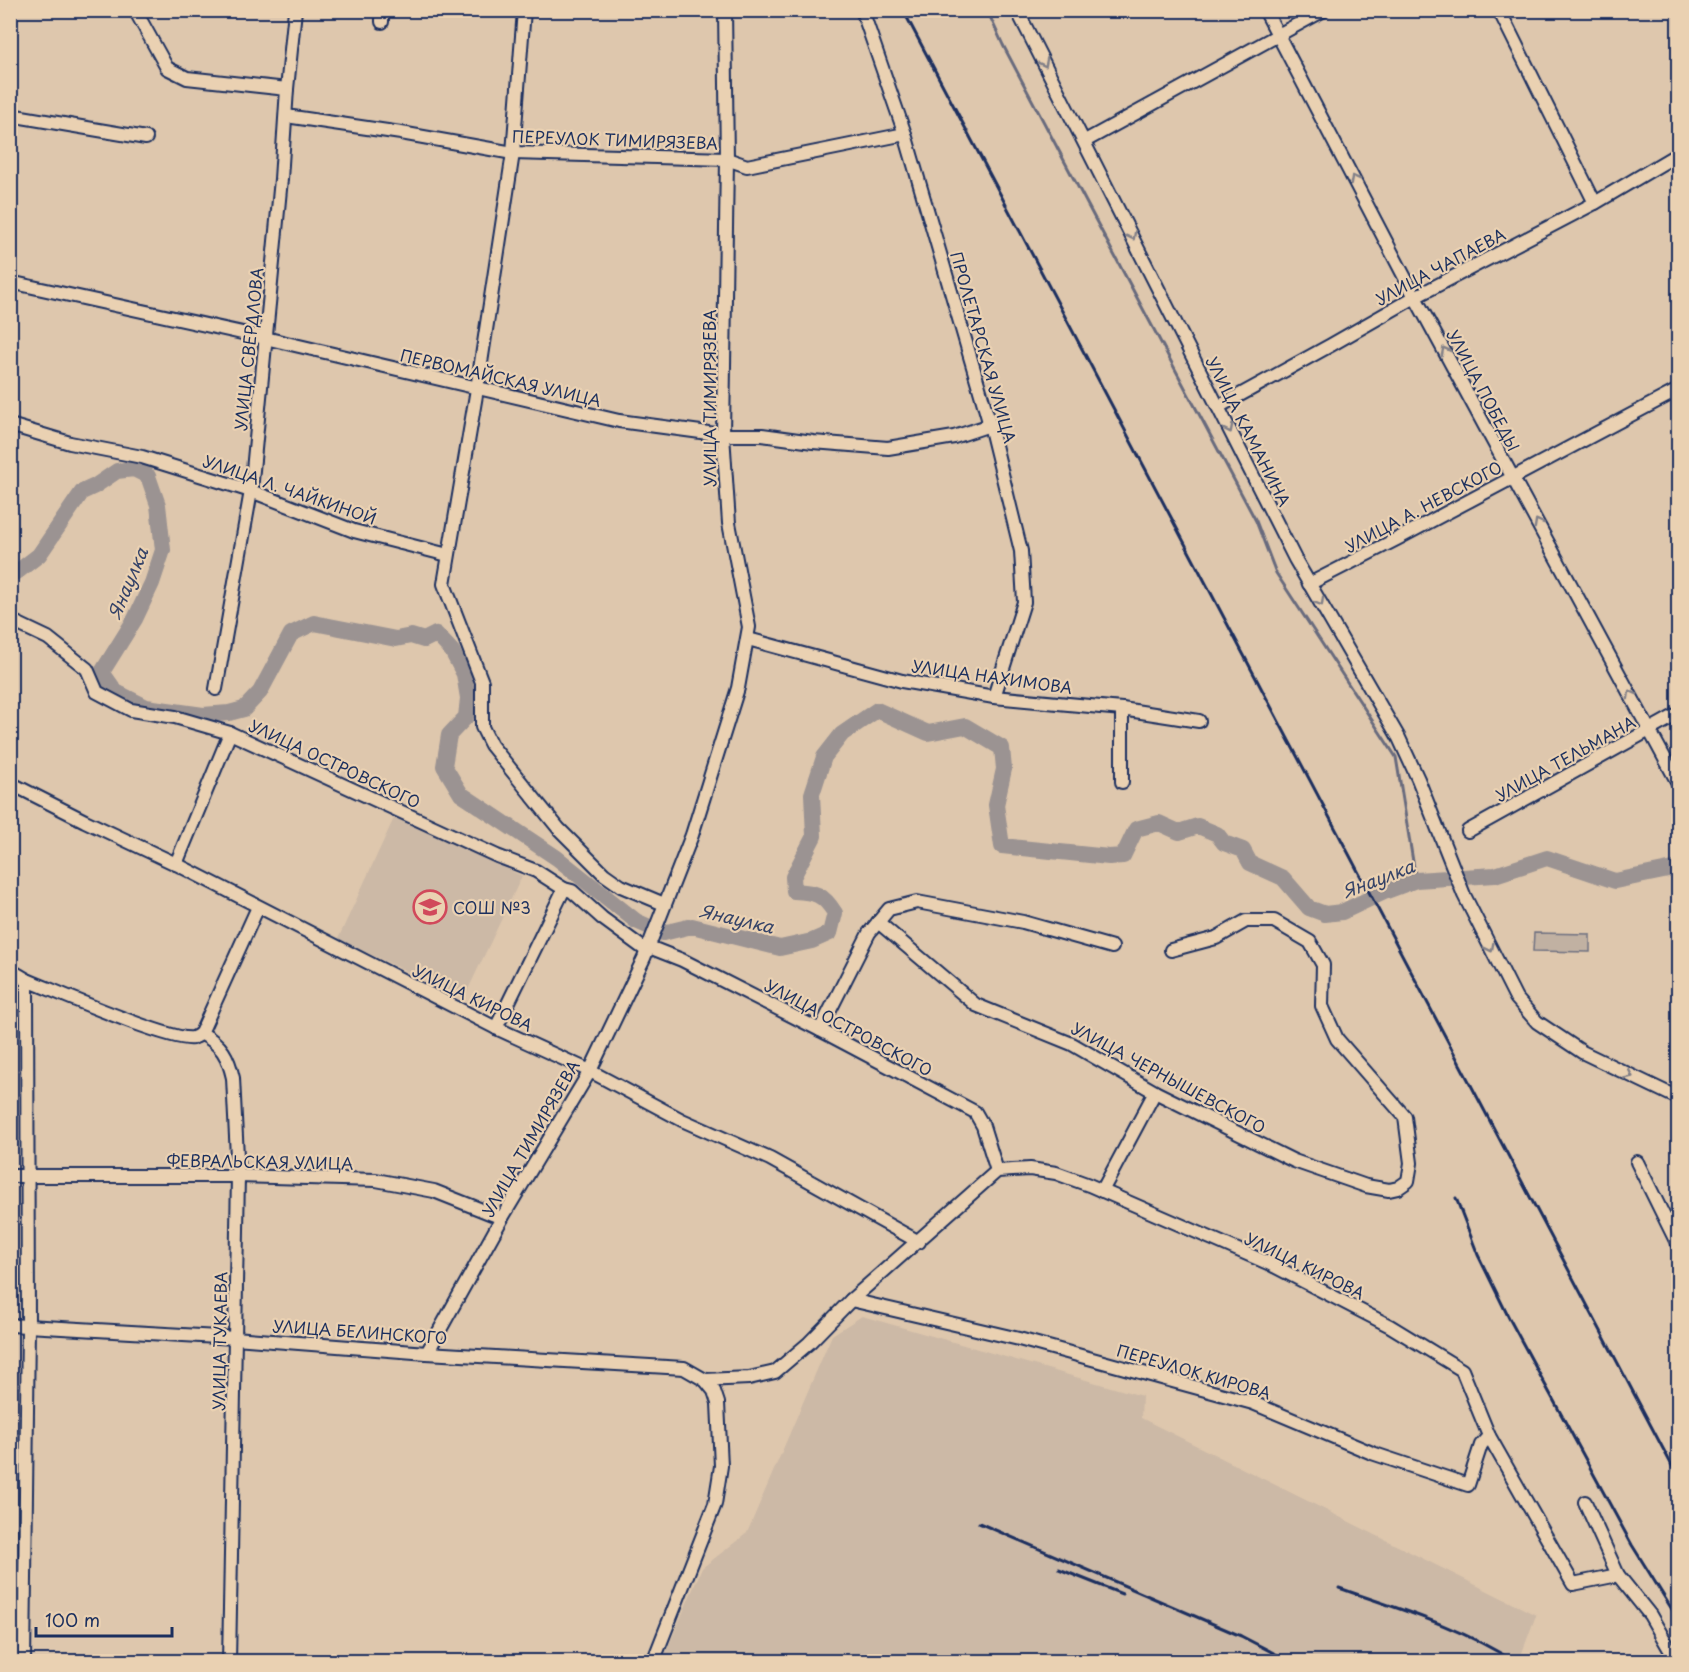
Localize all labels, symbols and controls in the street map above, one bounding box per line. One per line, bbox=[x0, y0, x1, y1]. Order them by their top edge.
one-way arrow bbox=[1037, 56, 1048, 67]
street label: ПЕРЕУЛОК ТИМИРЯЗЕВА bbox=[512, 123, 719, 155]
one-way arrow bbox=[1350, 175, 1361, 185]
street label: УЛИЦА ЧАПАЕВА bbox=[1371, 221, 1510, 310]
one-way arrow bbox=[1125, 230, 1137, 241]
street label: ПРОЛЕТАРСКАЯ УЛИЦА bbox=[945, 248, 1023, 446]
street label: УЛИЦА СВЕРДЛОВА bbox=[228, 266, 269, 432]
street label: УЛИЦА ТИМИРЯЗЕВА bbox=[697, 309, 721, 487]
street label: УЛИЦА ПОБЕДЫ bbox=[1442, 325, 1526, 455]
street label: ПЕРВОМАЙСКАЯ УЛИЦА bbox=[398, 342, 604, 412]
one-way arrow bbox=[1441, 347, 1452, 358]
street label: УЛИЦА КАМАНИНА bbox=[1201, 352, 1297, 510]
one-way arrow bbox=[1222, 423, 1233, 434]
street label: УЛИЦА Л. ЧАЙКИНОЙ bbox=[200, 448, 380, 530]
street label: УЛИЦА А. НЕВСКОГО bbox=[1340, 454, 1506, 558]
one-way arrow bbox=[1534, 519, 1545, 529]
water label: Янаулка bbox=[100, 542, 154, 623]
one-way arrow bbox=[1312, 596, 1324, 606]
street label: УЛИЦА НАХИМОВА bbox=[910, 653, 1074, 699]
one-way arrow bbox=[1627, 690, 1638, 700]
street label: УЛИЦА ТЕЛЬМАНА bbox=[1490, 709, 1640, 807]
street label: УЛИЦА ОСТРОВСКОГО bbox=[245, 713, 425, 813]
water label: Янаулка bbox=[1338, 852, 1419, 904]
school or university icon: СОШ №3 bbox=[412, 889, 448, 925]
place label: СОШ №3 bbox=[453, 895, 531, 919]
water label: Янаулка bbox=[697, 896, 778, 940]
one-way arrow bbox=[1482, 941, 1494, 952]
street label: УЛИЦА КИРОВА bbox=[409, 958, 537, 1037]
street label: УЛИЦА ОСТРОВСКОГО bbox=[761, 973, 937, 1081]
street label: УЛИЦА ЧЕРНЫШЕВСКОГО bbox=[1068, 1015, 1270, 1139]
street label: УЛИЦА ТИМИРЯЗЕВА bbox=[475, 1055, 585, 1221]
one-way arrow bbox=[1623, 1067, 1634, 1079]
street label: ФЕВРАЛЬСКАЯ УЛИЦА bbox=[166, 1147, 354, 1175]
street label: УЛИЦА КИРОВА bbox=[1241, 1226, 1369, 1305]
street label: УЛИЦА ТУКАЕВА bbox=[206, 1271, 232, 1411]
street label: УЛИЦА БЕЛИНСКОГО bbox=[272, 1313, 448, 1349]
street label: ПЕРЕУЛОК КИРОВА bbox=[1114, 1337, 1274, 1405]
scale bar bbox=[36, 1600, 172, 1638]
text: 100 m bbox=[45, 1606, 100, 1633]

